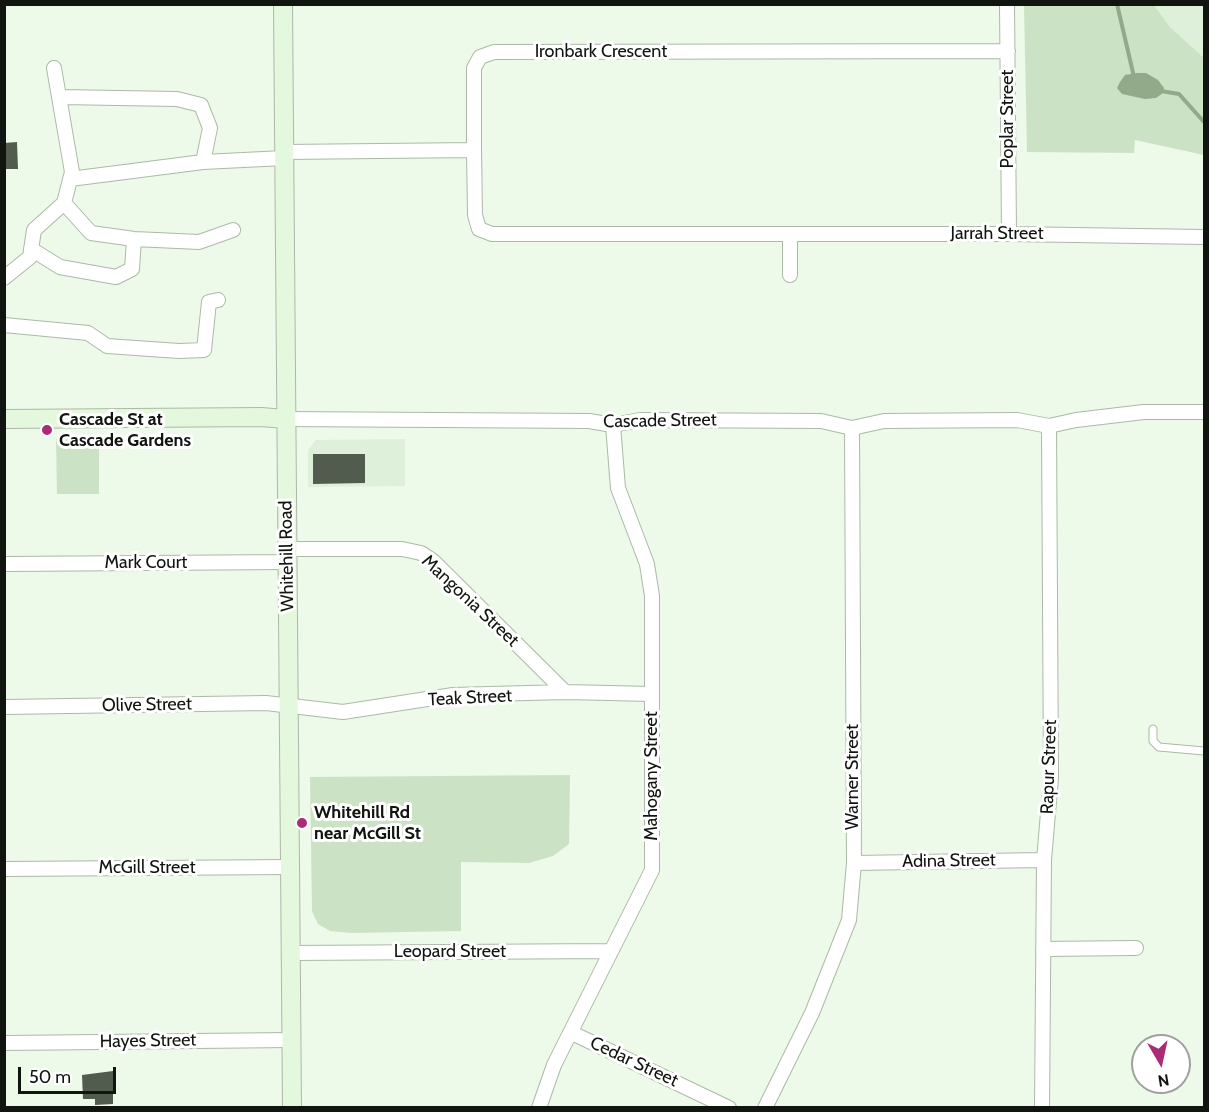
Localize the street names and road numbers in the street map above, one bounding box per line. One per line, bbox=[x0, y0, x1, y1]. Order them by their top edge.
street label: Ironbark Crescent bbox=[535, 41, 667, 63]
street label: Poplar Street bbox=[997, 70, 1019, 168]
street label: Jarrah Street bbox=[950, 223, 1044, 245]
street label: Cascade Street bbox=[603, 409, 717, 433]
street label: Whitehill Road bbox=[275, 500, 299, 612]
street label: Mangonia Street bbox=[417, 551, 523, 651]
street label: Mark Court bbox=[105, 552, 187, 574]
street label: Teak Street bbox=[427, 685, 513, 711]
street label: Olive Street bbox=[102, 693, 192, 717]
street label: Mahogany Street bbox=[641, 711, 663, 841]
street label: Rapur Street bbox=[1037, 719, 1061, 815]
street label: Warner Street bbox=[842, 724, 864, 830]
street label: Adina Street bbox=[902, 849, 996, 873]
street label: McGill Street bbox=[99, 857, 195, 879]
street label: Leopard Street bbox=[394, 941, 506, 963]
street label: Hayes Street bbox=[99, 1029, 197, 1053]
street label: Cedar Street bbox=[587, 1032, 681, 1092]

